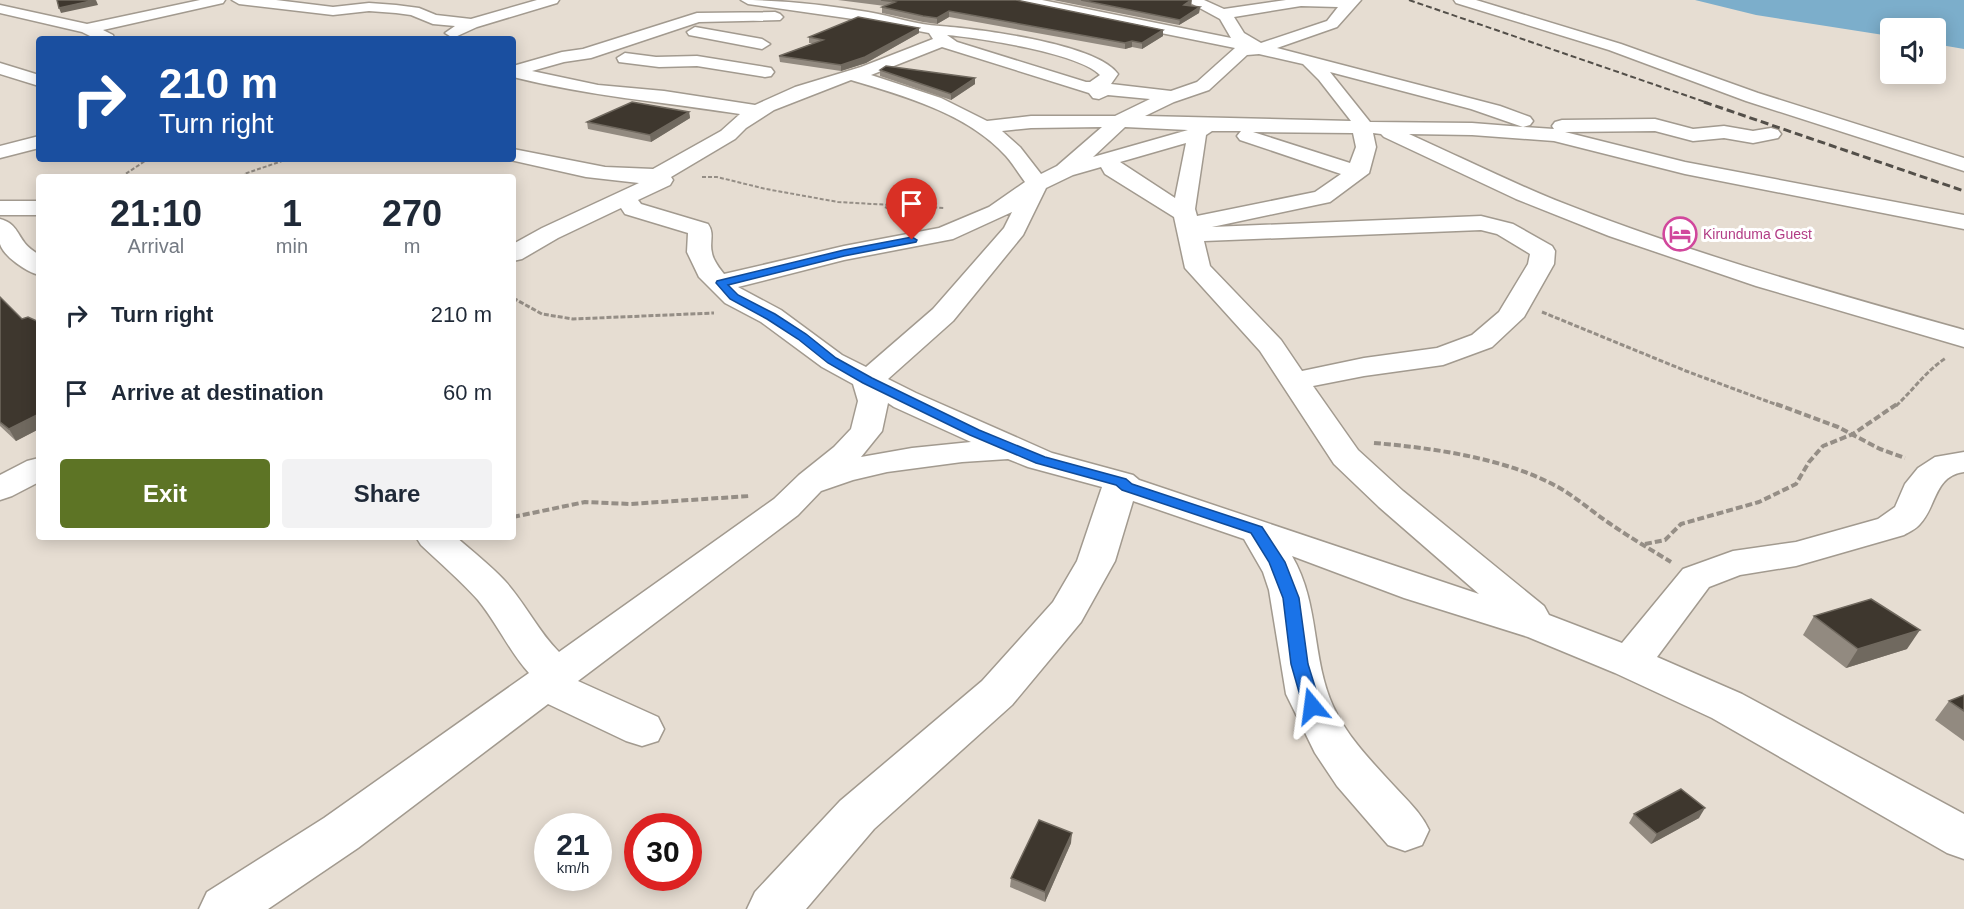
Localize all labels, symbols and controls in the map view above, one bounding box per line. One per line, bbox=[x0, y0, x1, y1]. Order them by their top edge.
map controls bbox=[1880, 18, 1946, 84]
button: sound bbox=[1880, 18, 1946, 84]
icon: right bbox=[60, 60, 138, 138]
text: 210 m bbox=[159, 60, 278, 107]
text: Turn right bbox=[159, 109, 274, 139]
pin bbox=[886, 178, 937, 240]
icon: arrive bbox=[895, 187, 928, 220]
text: 21:10 bbox=[110, 193, 202, 234]
text: 1 bbox=[282, 193, 302, 234]
text: 270 bbox=[382, 193, 442, 234]
hotel icon: Kirunduma Guest bbox=[1662, 216, 1698, 252]
place label: Kirunduma Guest bbox=[1703, 226, 1812, 242]
text: Arrival bbox=[128, 235, 184, 257]
text: min bbox=[276, 235, 308, 257]
text: m bbox=[404, 235, 420, 257]
icon: right bbox=[60, 299, 93, 332]
text: Turn right bbox=[111, 302, 213, 327]
text: 210 m bbox=[431, 302, 492, 327]
icon: arrive bbox=[60, 377, 93, 410]
text: Arrive at destination bbox=[111, 380, 324, 405]
text: 60 m bbox=[443, 380, 492, 405]
button: Exit bbox=[60, 459, 270, 528]
button: Share bbox=[282, 459, 492, 528]
position arrow bbox=[1280, 674, 1344, 738]
speed limit sign: 30 bbox=[624, 813, 702, 891]
text: 21 bbox=[556, 828, 590, 861]
text: km/h bbox=[557, 859, 589, 876]

